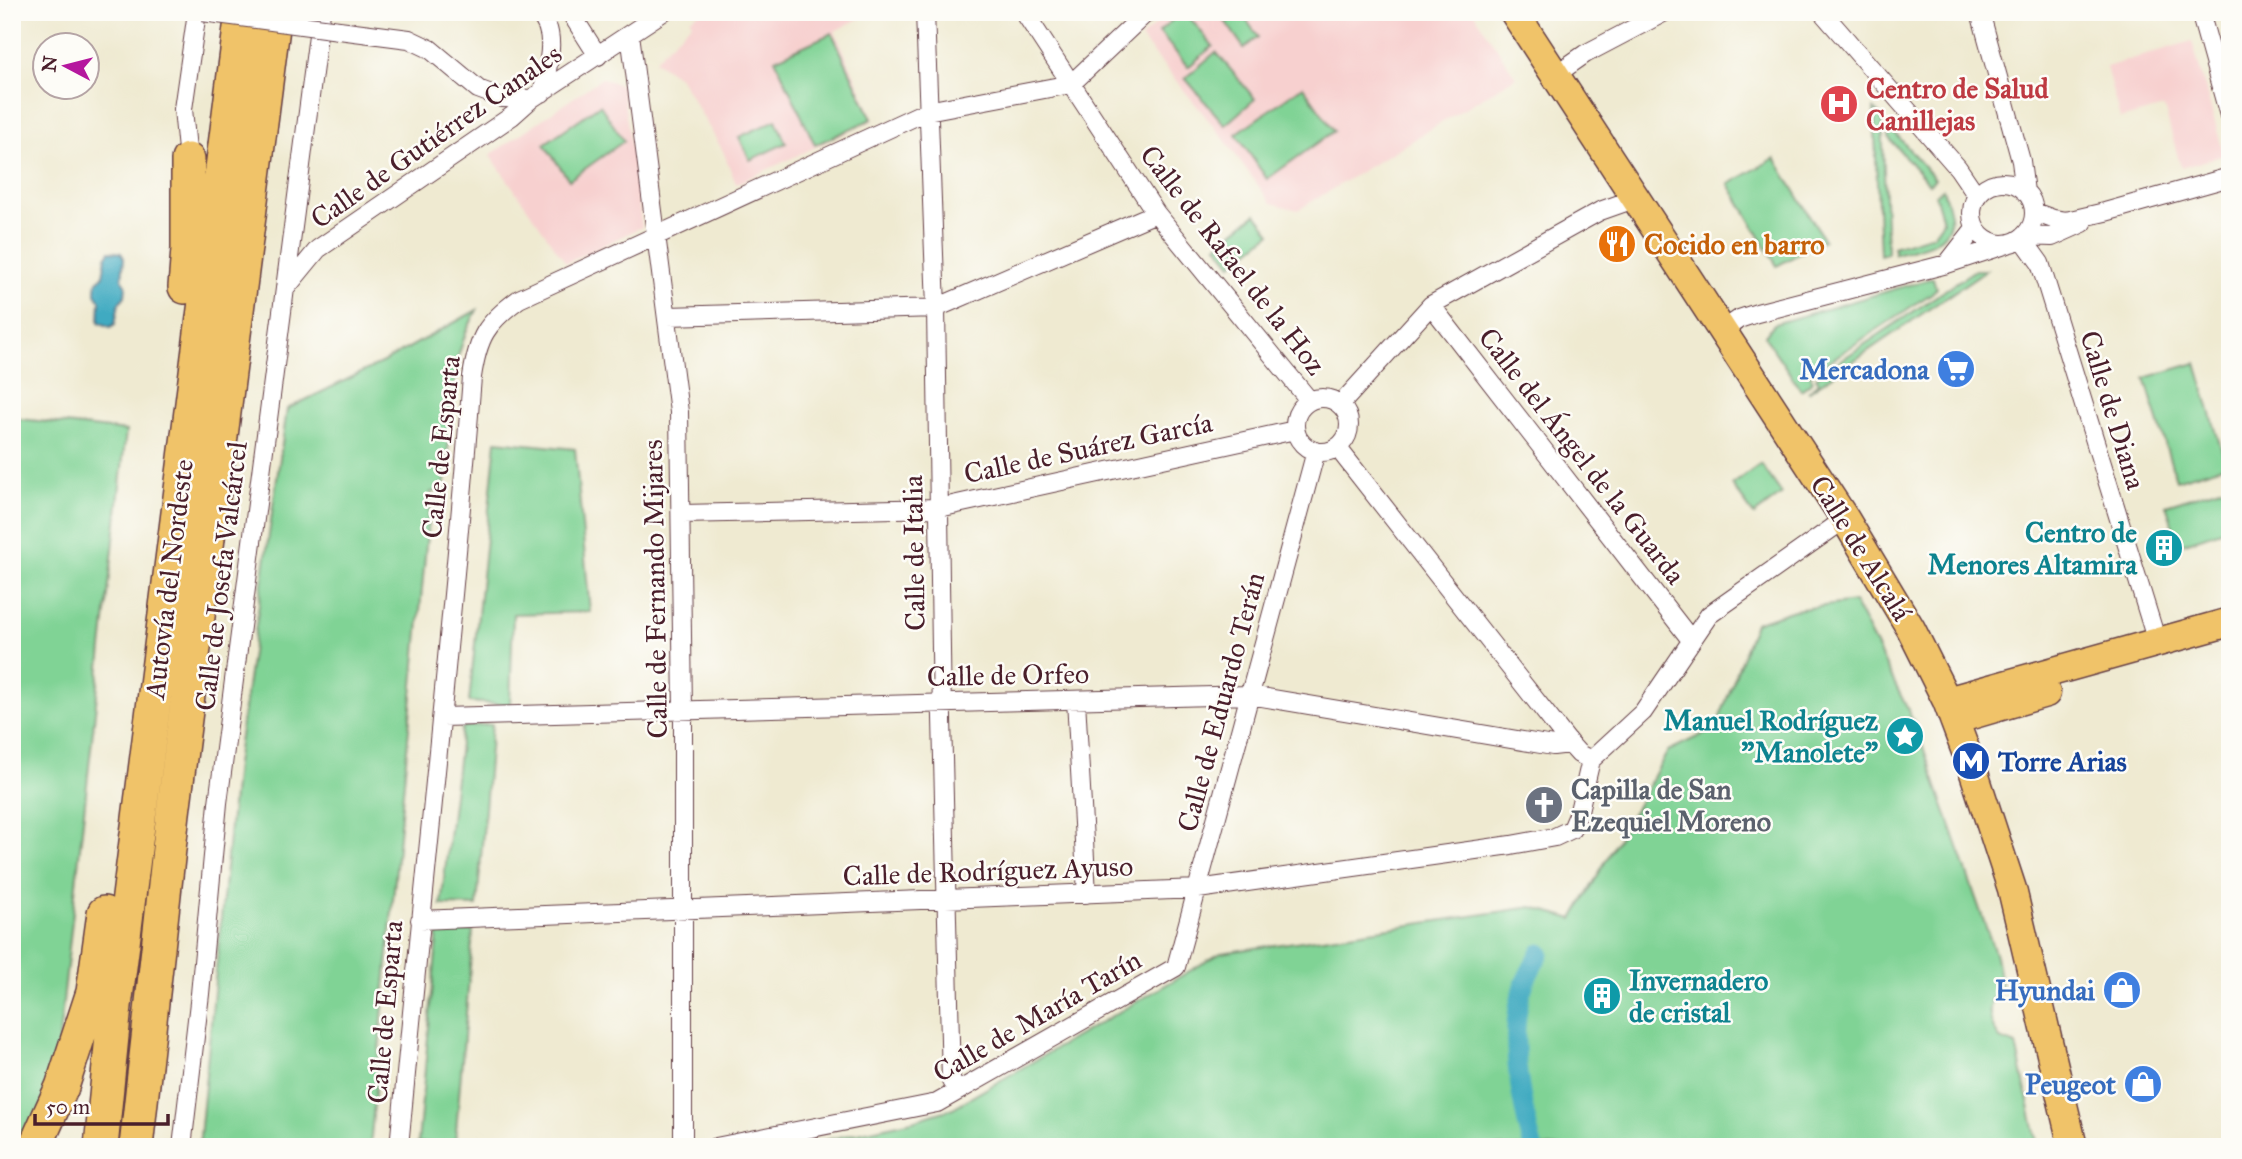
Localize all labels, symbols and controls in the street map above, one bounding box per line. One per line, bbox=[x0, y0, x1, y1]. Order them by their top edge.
north arrow bbox=[32, 32, 102, 102]
street label: Calle de Gutiérrez Canales bbox=[304, 36, 568, 236]
text: N bbox=[37, 55, 62, 73]
place label: Centro de Salud Canillejas bbox=[1866, 71, 2049, 138]
hospital icon: Centro de Salud Canillejas bbox=[1818, 83, 1860, 125]
street label: Calle de Rafael de la Hoz bbox=[1132, 138, 1334, 382]
restaurant icon: Cocido en barro bbox=[1596, 223, 1638, 265]
place label: Cocido en barro bbox=[1644, 227, 1825, 262]
street label: Calle del Ángel de la Guarda bbox=[1471, 321, 1693, 591]
street label: Calle de Diana bbox=[2072, 326, 2154, 494]
supermarket icon: Mercadona bbox=[1935, 348, 1977, 390]
place label: Mercadona bbox=[1799, 352, 1930, 387]
street label: Calle de Esparta bbox=[414, 354, 468, 540]
street label: Calle de Suárez García bbox=[961, 405, 1216, 491]
street label: Calle de Josefa Valcárcel bbox=[187, 439, 255, 713]
street label: Calle de Fernando Mijares bbox=[635, 439, 675, 739]
street label: Autovía del Nordeste bbox=[137, 457, 201, 702]
street label: Calle de Alcalá bbox=[1802, 469, 1920, 627]
street label: Calle de Italia bbox=[895, 475, 933, 631]
place label: Centro de Menores Altamira bbox=[1928, 515, 2138, 582]
building icon: Centro de Menores Altamira bbox=[2143, 527, 2185, 569]
street label: Calle de Eduardo Terán bbox=[1170, 568, 1272, 836]
street label: Calle de Orfeo bbox=[926, 656, 1090, 694]
place label: Manuel Rodríguez "Manolete" bbox=[1663, 703, 1878, 770]
place icon: Manuel Rodríguez "Manolete" bbox=[1884, 715, 1926, 757]
metro station icon: Torre Arias bbox=[1950, 740, 1992, 782]
place label: Torre Arias bbox=[1998, 744, 2127, 779]
place label: Capilla de San Ezequiel Moreno bbox=[1571, 772, 1771, 839]
church icon: Capilla de San Ezequiel Moreno bbox=[1523, 784, 1565, 826]
street label: Calle de Rodríguez Ayuso bbox=[842, 848, 1134, 894]
street label: Calle de Esparta bbox=[360, 919, 410, 1105]
street label: Calle de María Tarín bbox=[927, 942, 1147, 1090]
place label: Invernadero de cristal bbox=[1629, 963, 1768, 1030]
shop icon: Hyundai bbox=[2101, 969, 2143, 1011]
place label: Hyundai bbox=[1995, 973, 2095, 1008]
building icon: Invernadero de cristal bbox=[1581, 975, 1623, 1017]
shop icon: Peugeot bbox=[2122, 1063, 2164, 1105]
place label: Peugeot bbox=[2025, 1067, 2116, 1102]
scale bar bbox=[35, 1082, 168, 1126]
text: 50 m bbox=[46, 1094, 91, 1120]

